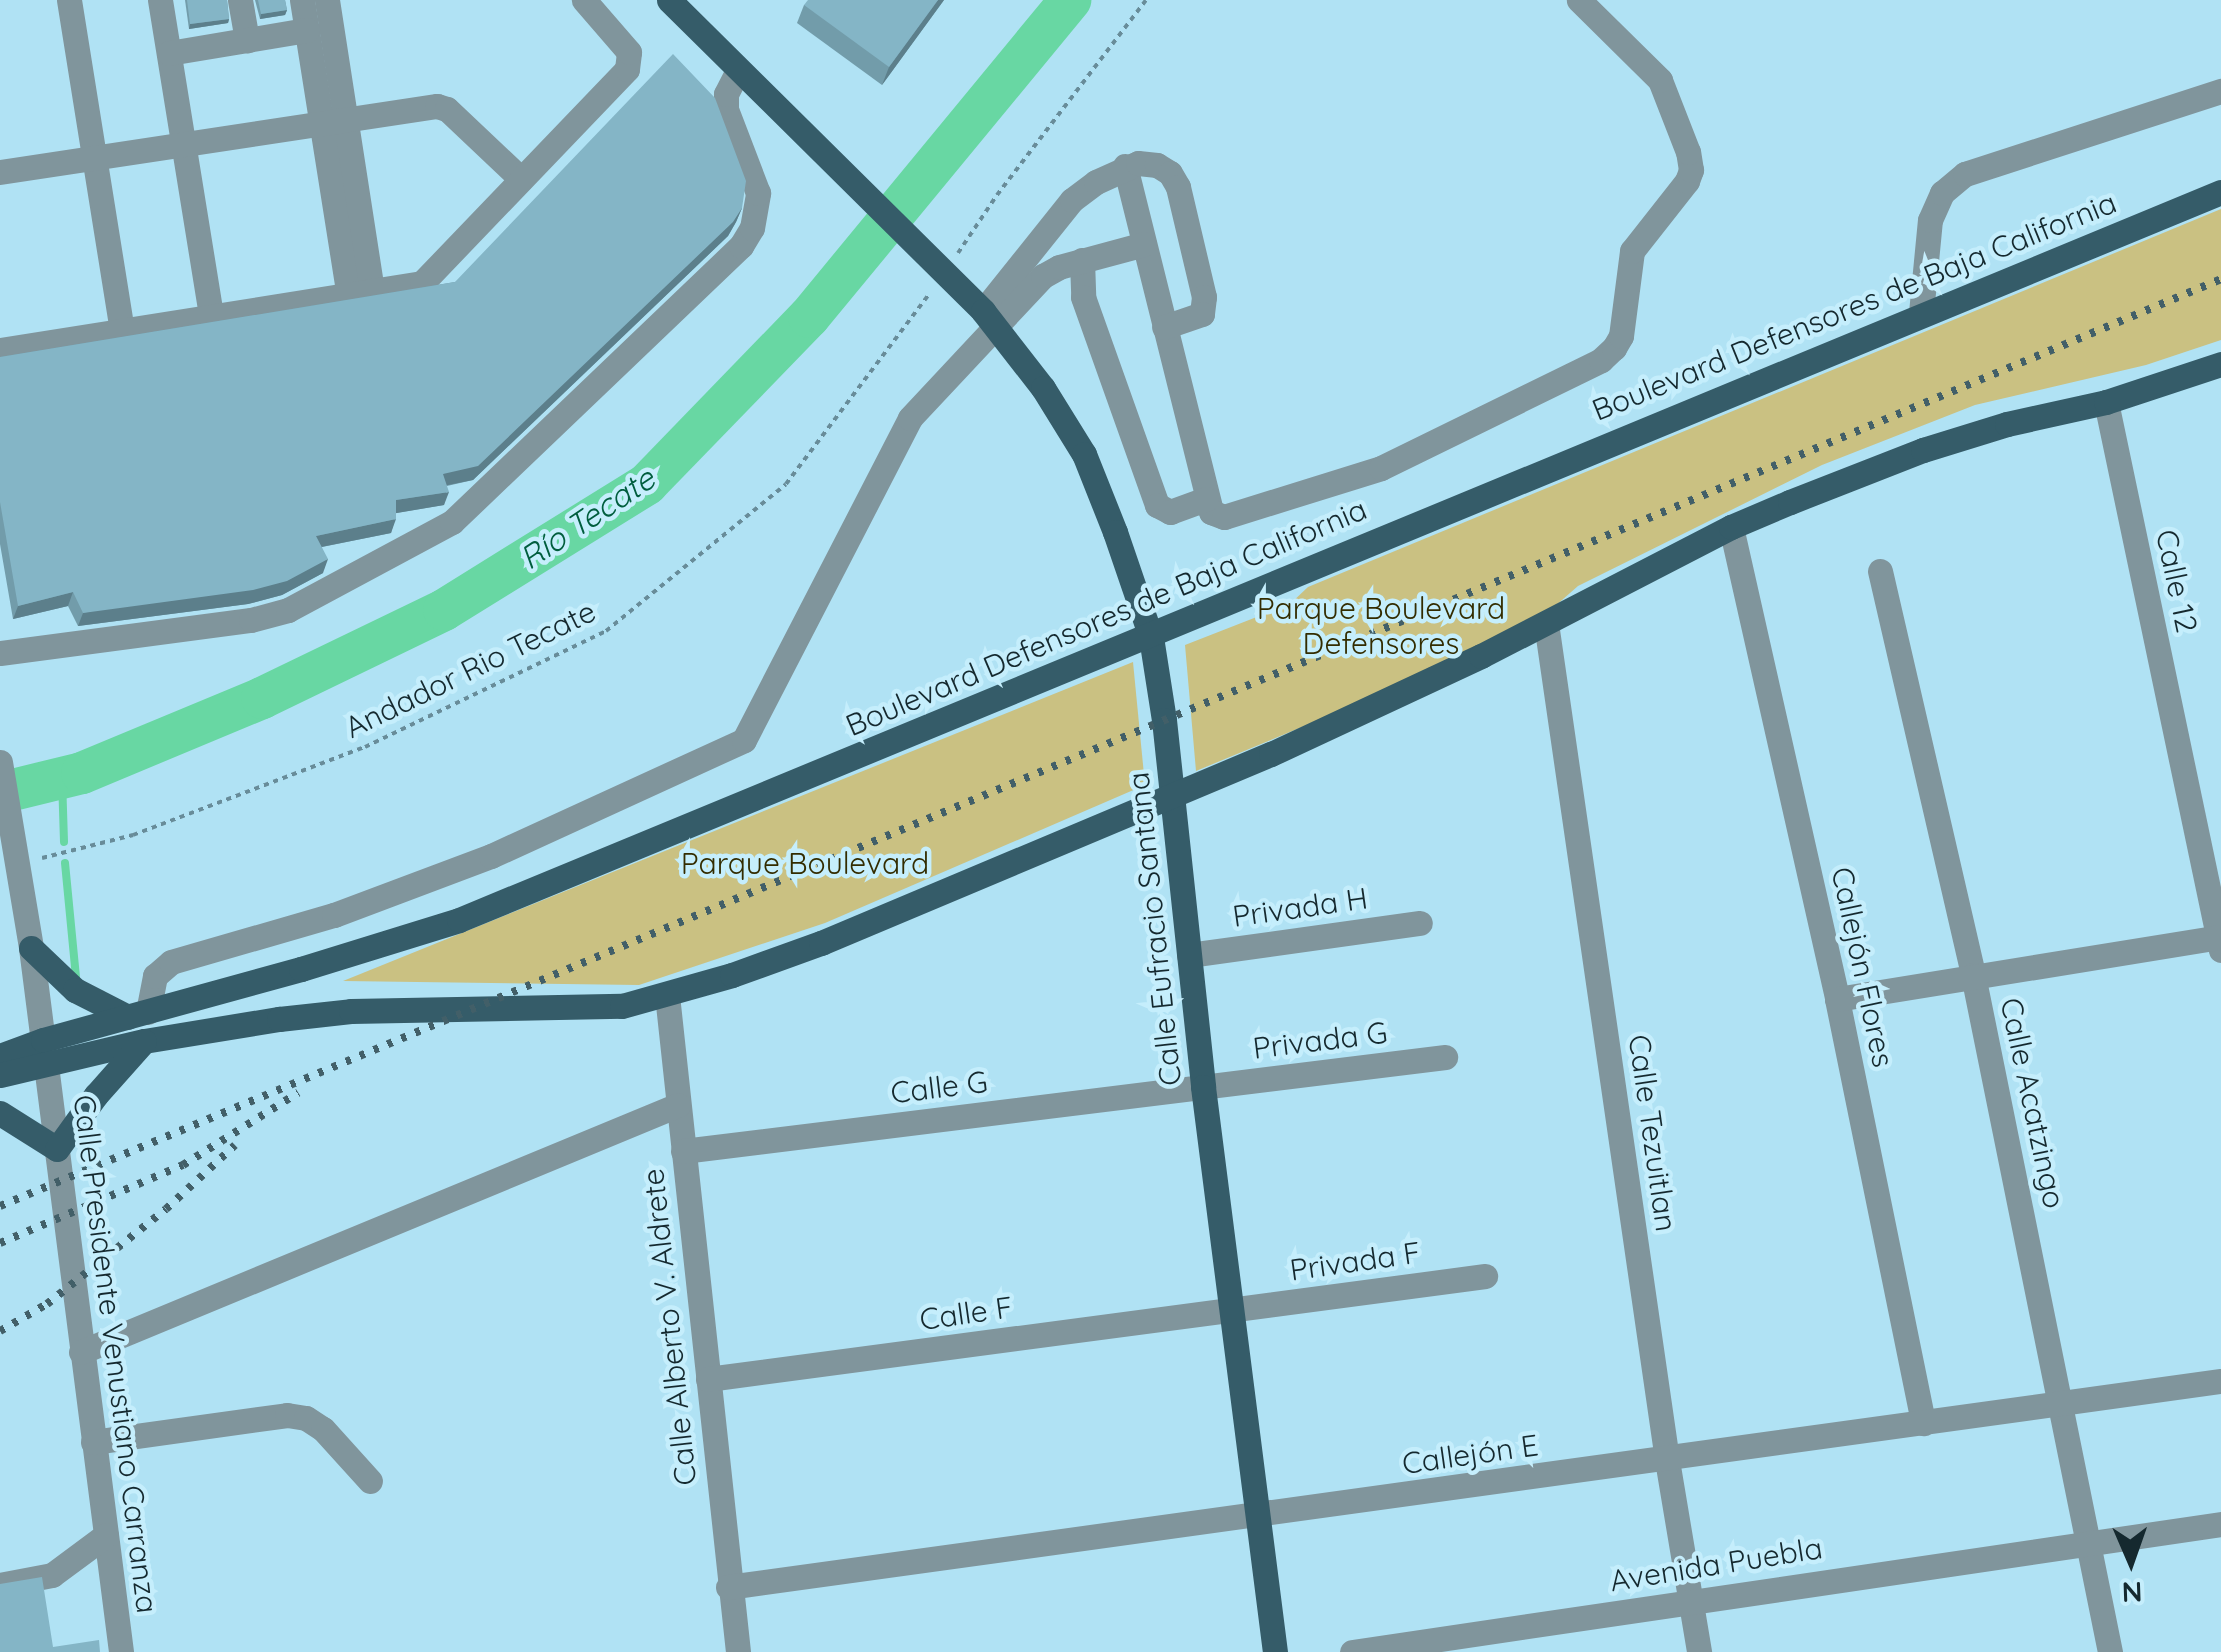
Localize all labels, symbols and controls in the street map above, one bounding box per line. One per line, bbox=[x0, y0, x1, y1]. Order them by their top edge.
street label: Boulevard Defensores de Baja California bbox=[1587, 184, 2121, 428]
water label: Río Tecate bbox=[512, 459, 662, 577]
street label: Boulevard Defensores de Baja California bbox=[840, 491, 1372, 743]
street label: Calle 12 bbox=[2149, 526, 2205, 636]
park label: Parque Boulevard Defensores bbox=[1257, 590, 1505, 660]
street label: Andador Rio Tecate bbox=[339, 593, 601, 745]
street label: Calle Eufracio Santana bbox=[1120, 771, 1188, 1087]
park label: Parque Boulevard bbox=[681, 845, 929, 881]
street label: Callejón Flores bbox=[1824, 864, 1902, 1070]
street label: Privada H bbox=[1230, 880, 1370, 934]
street label: Calle Acatzingo bbox=[1993, 995, 2073, 1211]
street label: Privada G bbox=[1251, 1014, 1389, 1066]
street label: Calle Tezuitlan bbox=[1621, 1032, 1685, 1234]
street label: Calle G bbox=[889, 1063, 989, 1111]
street label: Calle Presidente Venustiano Carranza bbox=[66, 1093, 166, 1615]
street label: Calle Alberto V. Aldrete bbox=[634, 1167, 704, 1487]
street label: Privada F bbox=[1287, 1234, 1423, 1288]
street label: Calle F bbox=[917, 1289, 1015, 1337]
street label: Callejón E bbox=[1400, 1427, 1540, 1481]
north arrow bbox=[2081, 1512, 2181, 1612]
street label: Avenida Puebla bbox=[1607, 1529, 1825, 1599]
text: N bbox=[2121, 1575, 2143, 1610]

